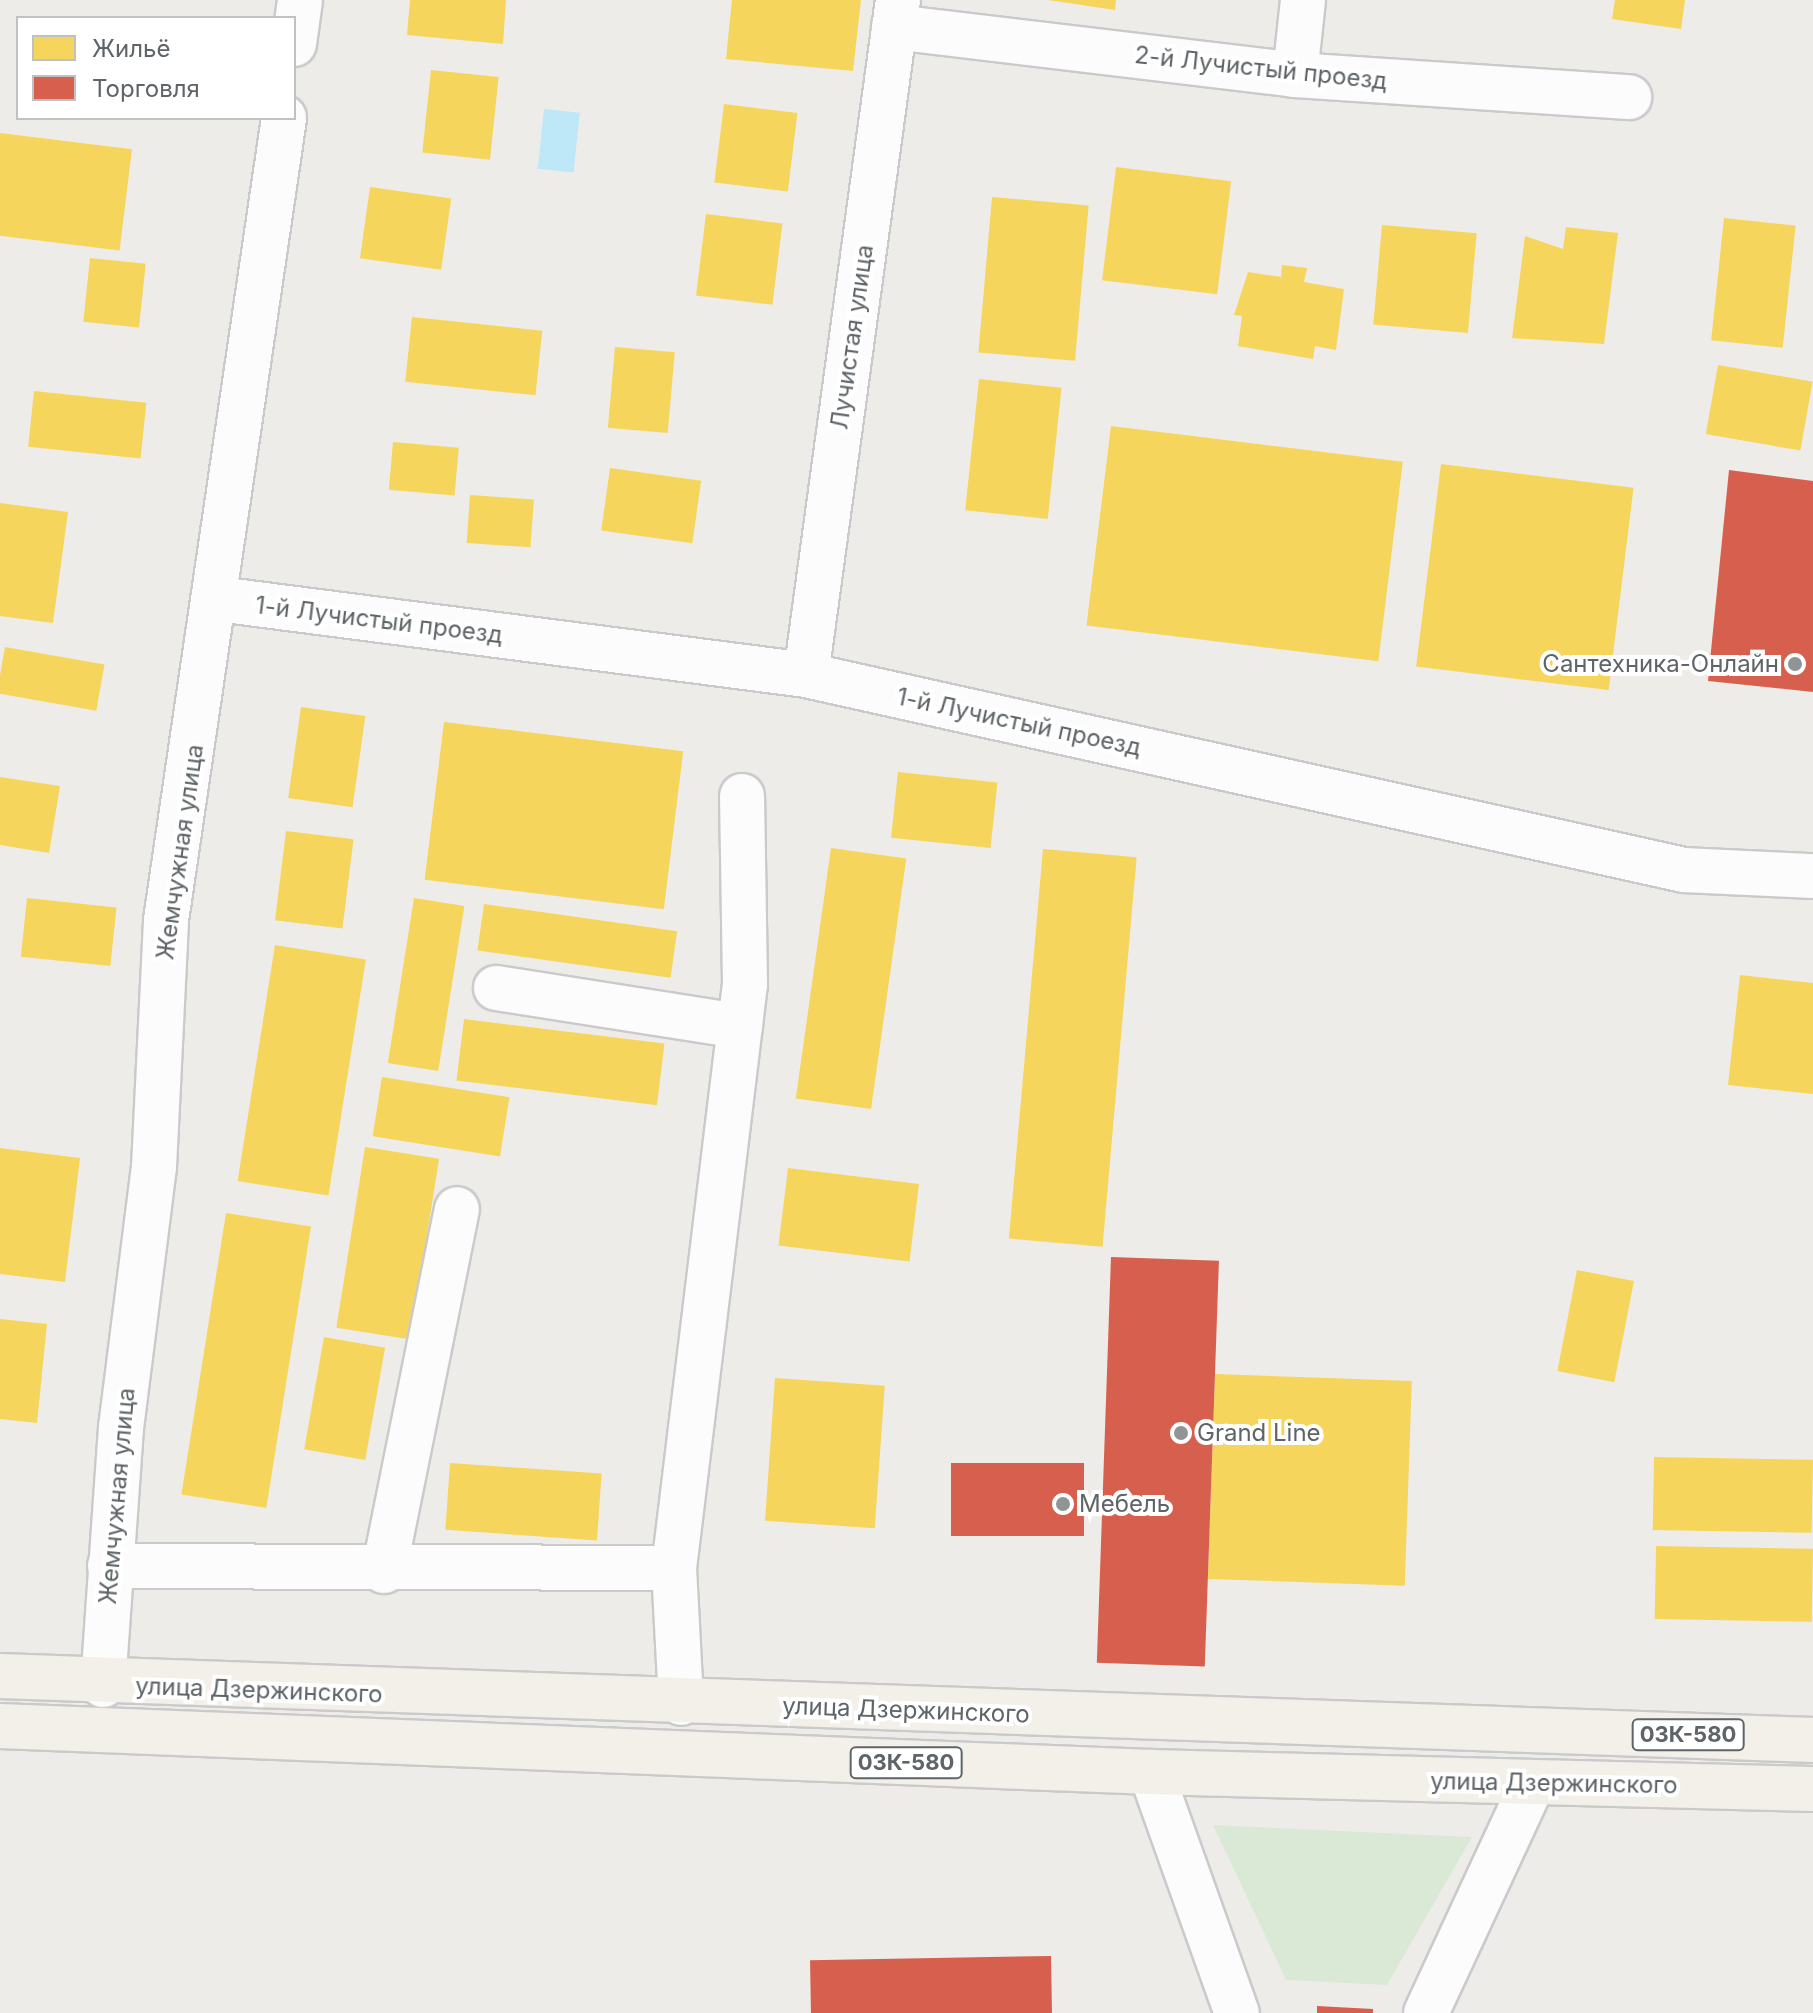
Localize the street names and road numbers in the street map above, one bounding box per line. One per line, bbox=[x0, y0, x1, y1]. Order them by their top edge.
street label: 2-й Лучистый проезд bbox=[1133, 40, 1389, 96]
street label: Лучистая улица bbox=[825, 243, 879, 431]
street label: 1-й Лучистый проезд bbox=[254, 591, 504, 649]
street label: 1-й Лучистый проезд bbox=[894, 682, 1144, 762]
street label: Жемчужная улица bbox=[151, 742, 209, 962]
street label: Жемчужная улица bbox=[93, 1387, 141, 1605]
street label: улица Дзержинского bbox=[135, 1671, 383, 1709]
street label: улица Дзержинского bbox=[782, 1691, 1030, 1729]
road number: 03К-580 bbox=[1630, 1717, 1746, 1753]
road number: 03К-580 bbox=[848, 1745, 964, 1781]
street label: улица Дзержинского bbox=[1430, 1766, 1678, 1800]

